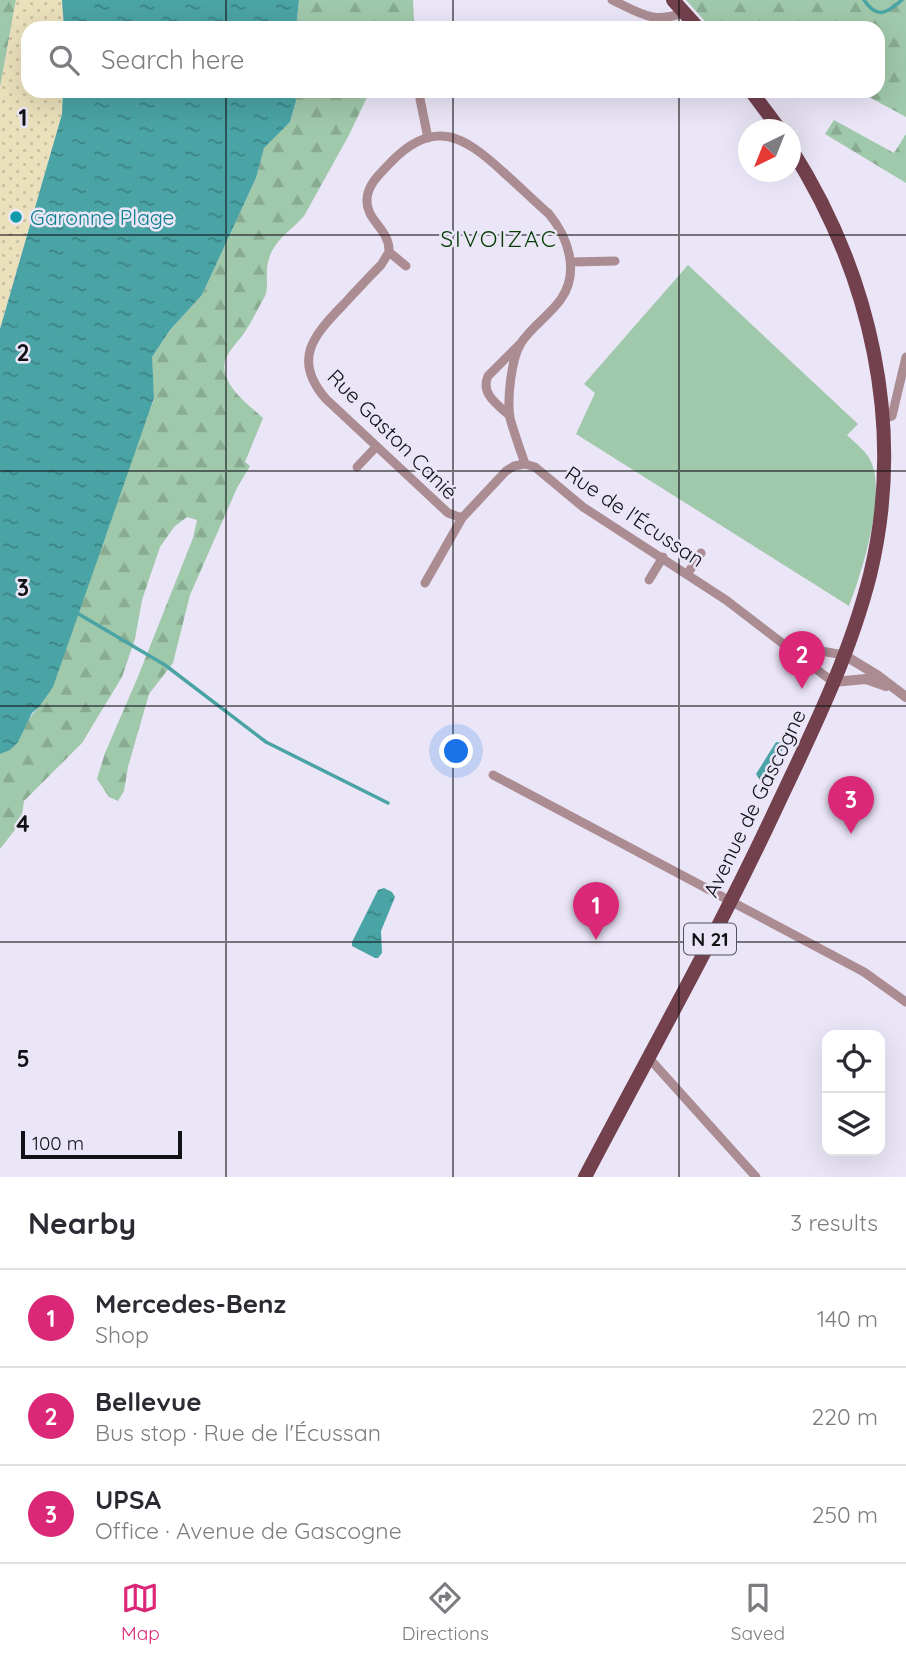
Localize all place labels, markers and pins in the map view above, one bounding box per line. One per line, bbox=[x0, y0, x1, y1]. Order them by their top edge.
place label: Garonne Plage bbox=[30, 204, 174, 230]
marker: Garonne Plage bbox=[8, 209, 24, 225]
pin: 2 bbox=[779, 631, 825, 689]
pin: 3 bbox=[828, 776, 874, 834]
pin: 1 bbox=[573, 882, 619, 940]

